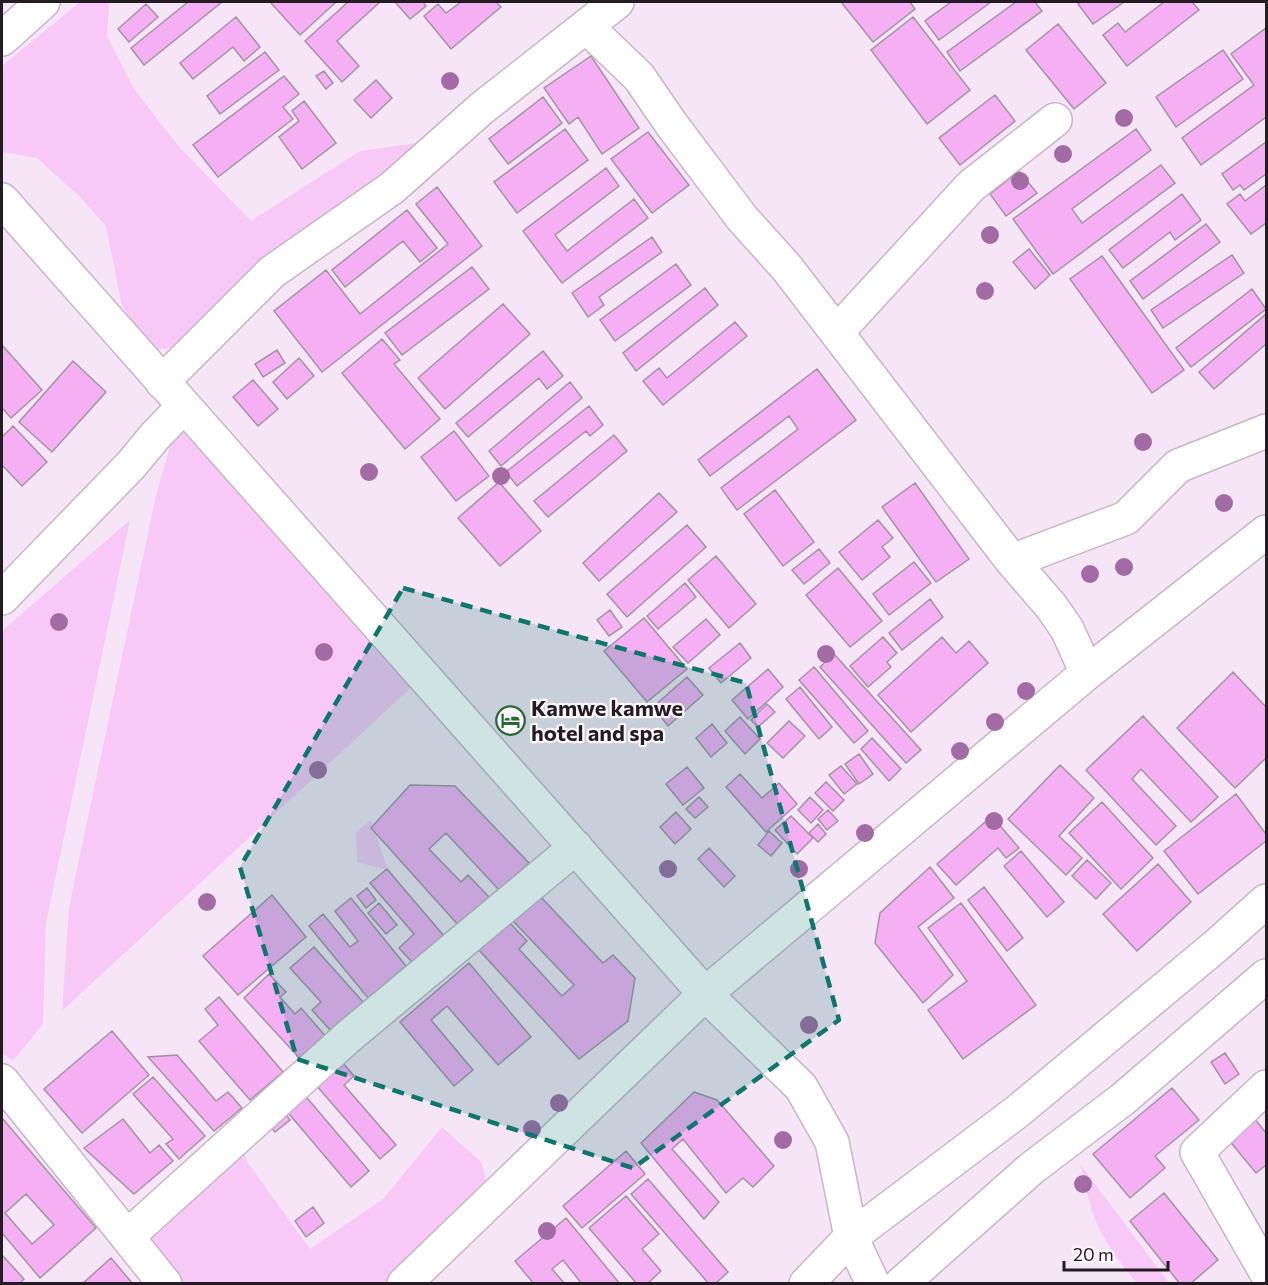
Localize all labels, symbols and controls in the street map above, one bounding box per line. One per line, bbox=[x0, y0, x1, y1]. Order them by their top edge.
place label: Kamwe kamwe hotel and spa bbox=[531, 694, 683, 746]
hotel icon: Kamwe kamwe hotel and spa bbox=[494, 704, 526, 736]
scale bar bbox=[1064, 1234, 1168, 1272]
text: 20 m bbox=[1073, 1243, 1114, 1265]

